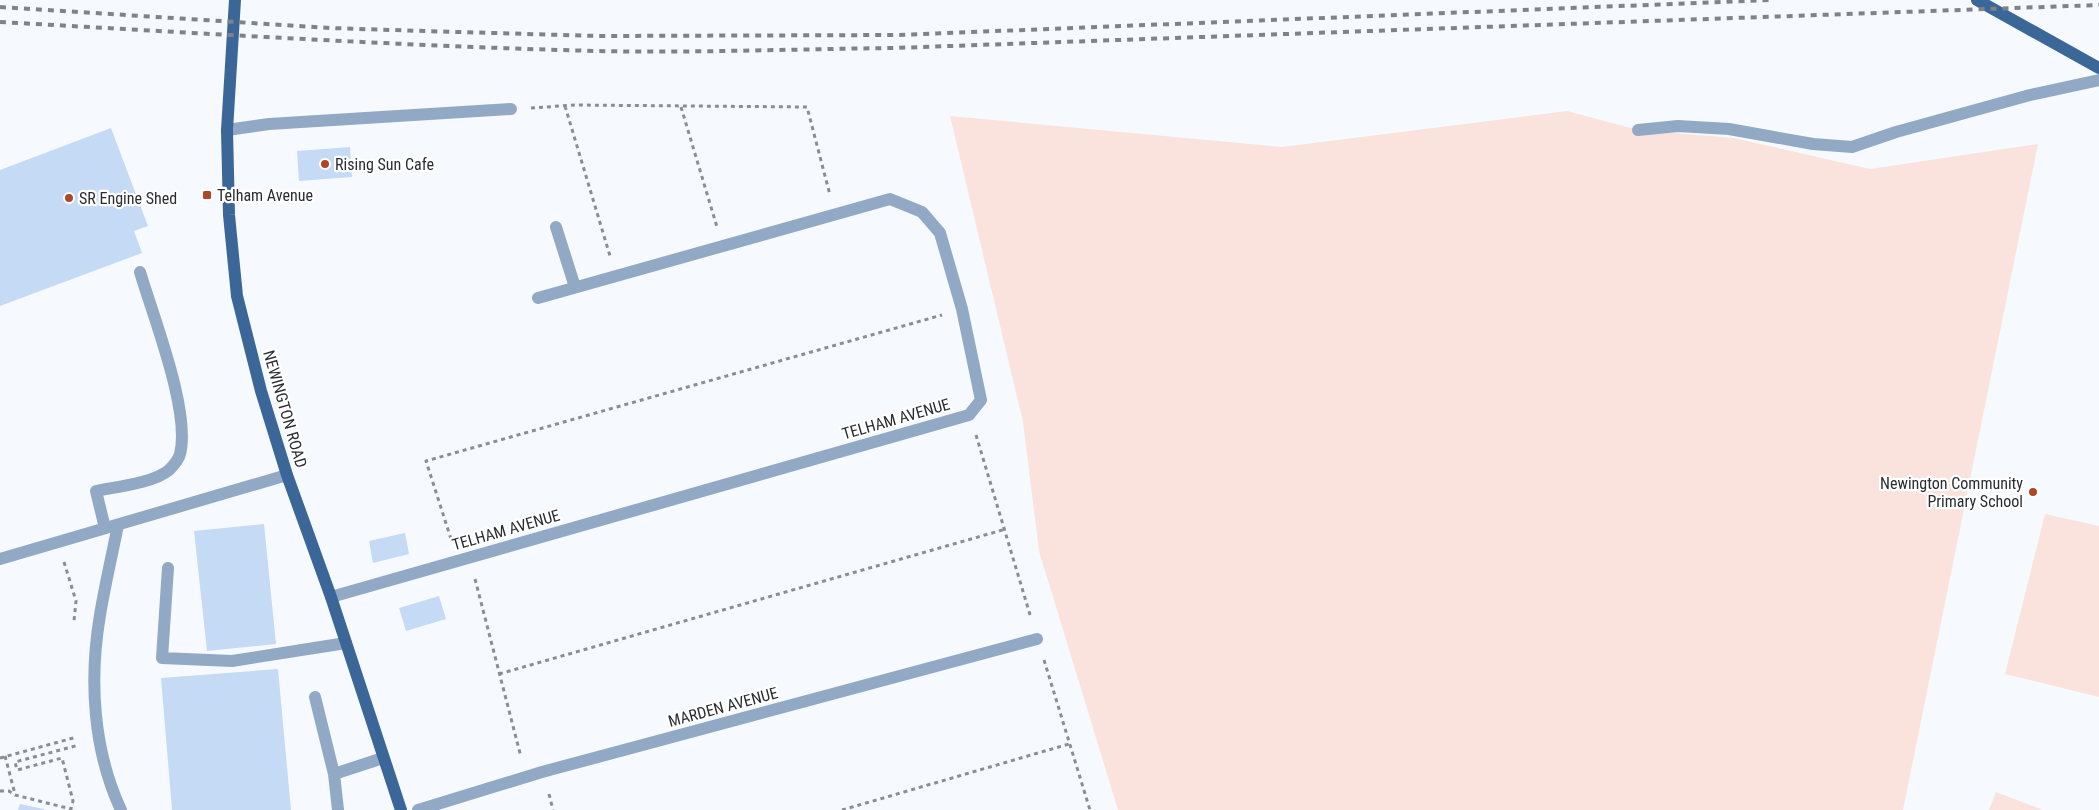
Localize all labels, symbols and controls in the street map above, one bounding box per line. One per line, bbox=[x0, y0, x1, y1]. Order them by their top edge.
place label: Rising Sun Cafe bbox=[335, 155, 434, 174]
marker: Rising Sun Cafe bbox=[319, 158, 331, 170]
place label: Telham Avenue bbox=[217, 186, 313, 205]
place label: SR Engine Shed bbox=[79, 189, 177, 208]
marker: Telham Avenue bbox=[201, 189, 213, 201]
marker: SR Engine Shed bbox=[63, 192, 75, 204]
street label: NEWINGTON ROAD bbox=[259, 348, 311, 470]
street label: TELHAM AVENUE bbox=[840, 395, 952, 443]
place label: Newington Community Primary School bbox=[1880, 474, 2023, 511]
marker: Newington Community Primary School bbox=[2027, 486, 2039, 498]
street label: TELHAM AVENUE bbox=[450, 506, 562, 554]
street label: MARDEN AVENUE bbox=[666, 683, 780, 731]

